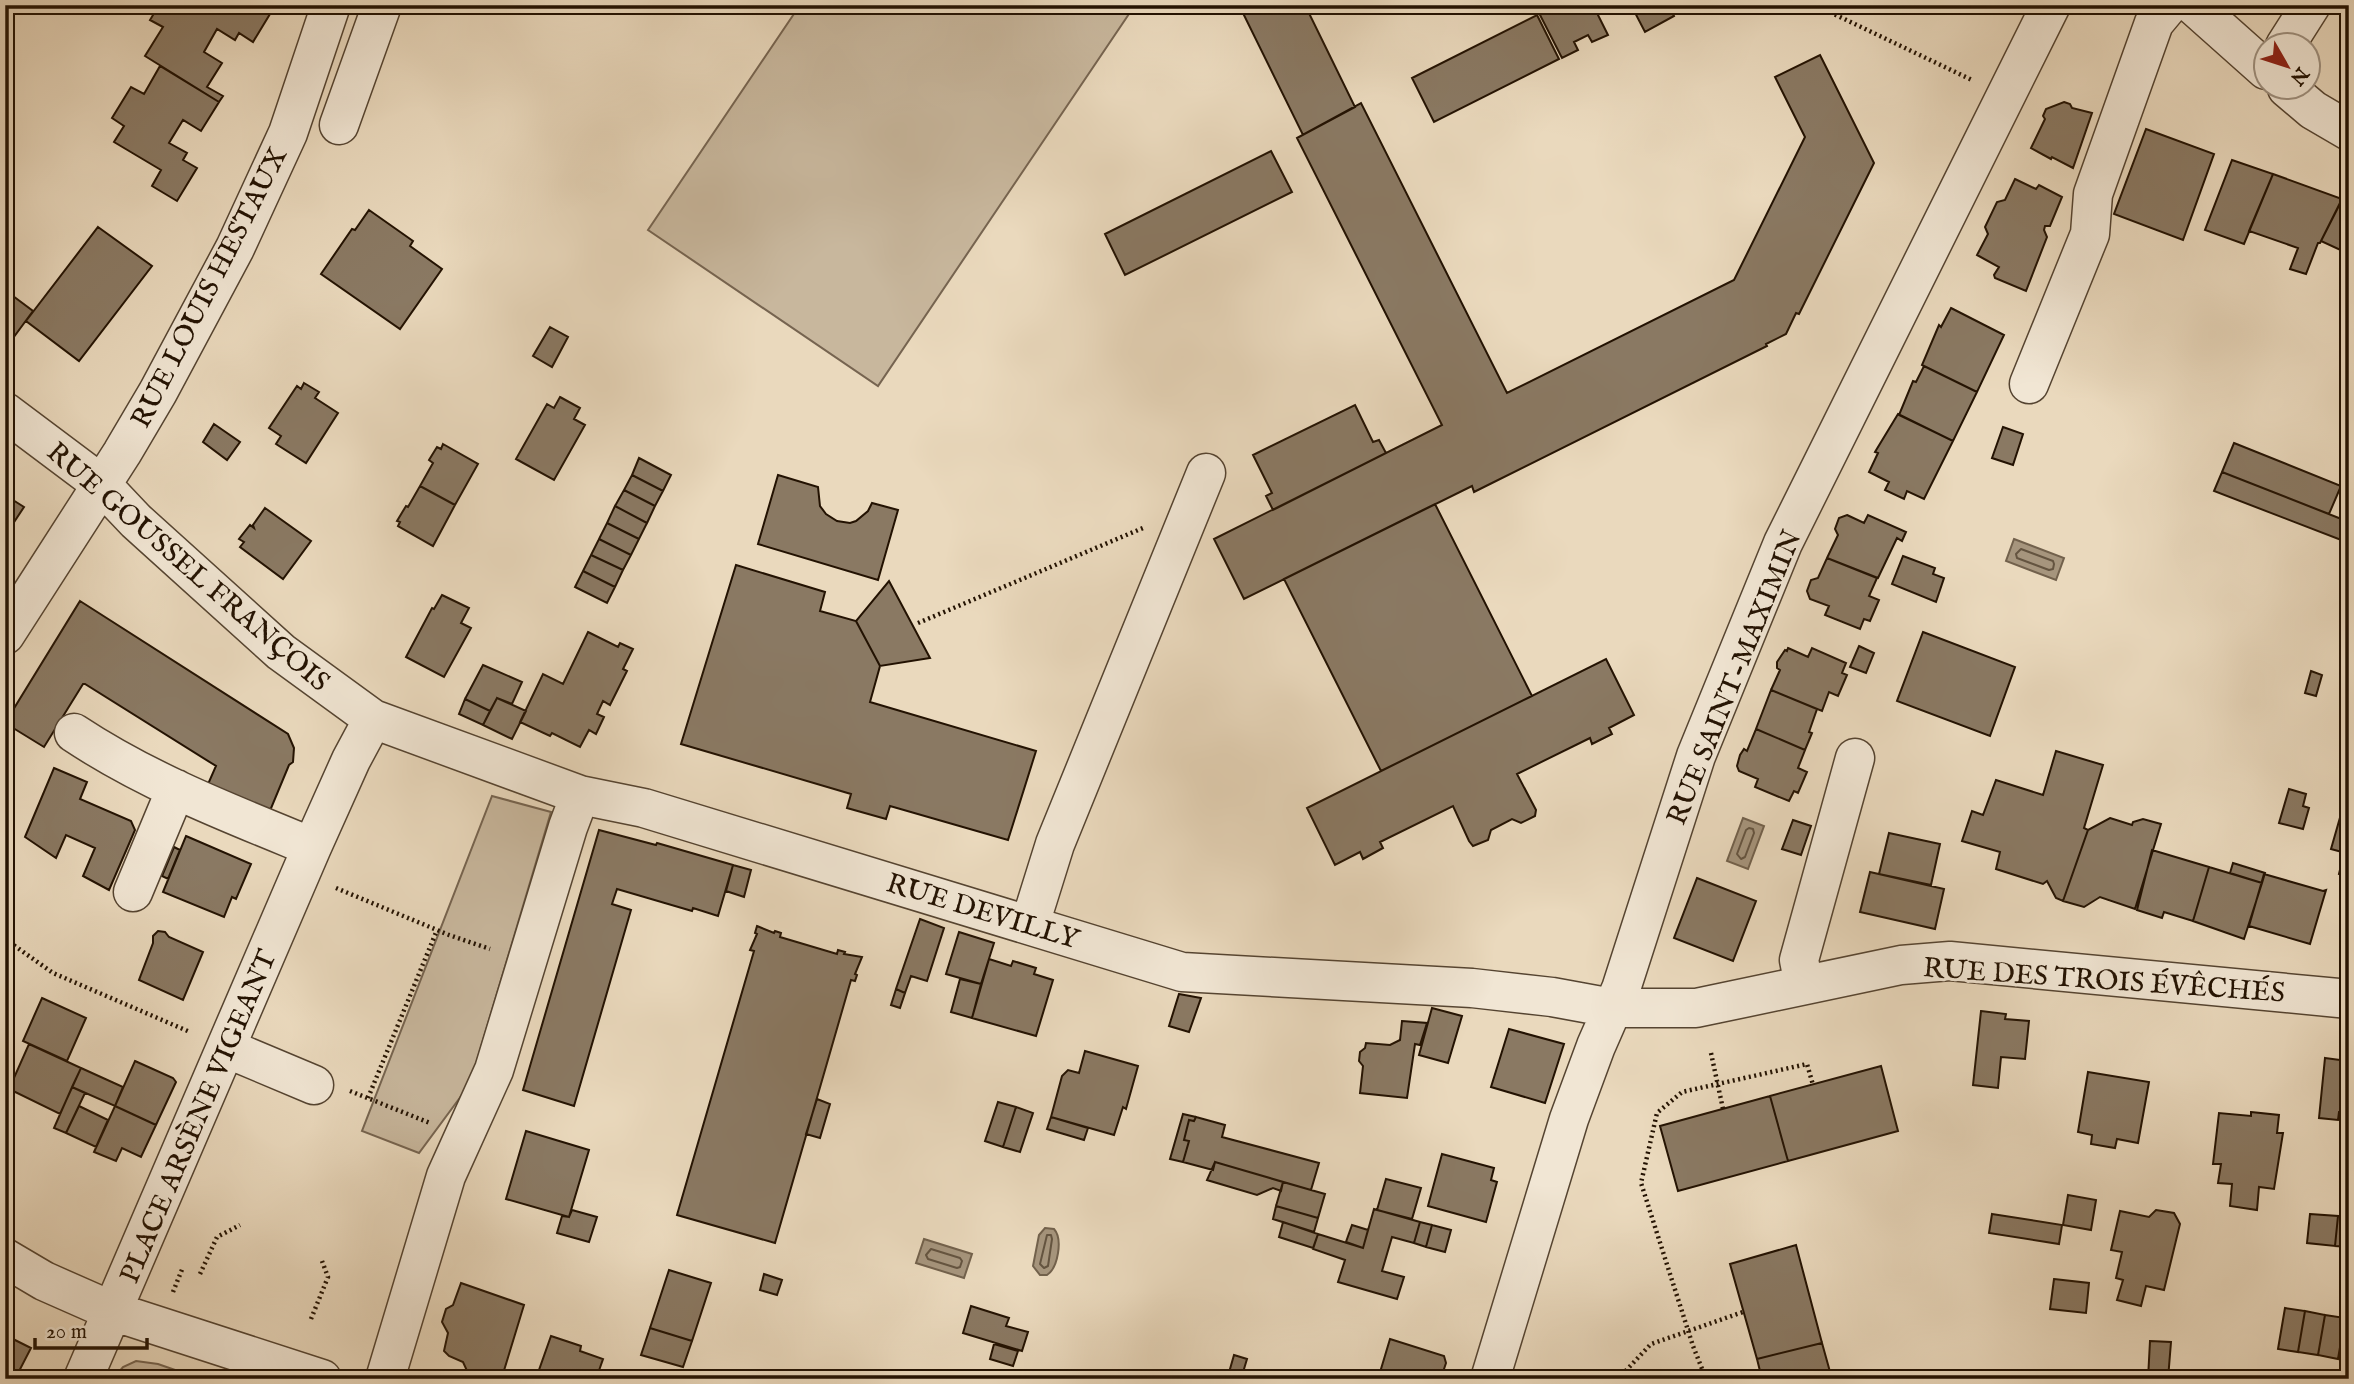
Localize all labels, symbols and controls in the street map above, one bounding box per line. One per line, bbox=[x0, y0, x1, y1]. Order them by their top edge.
north arrow bbox=[2252, 32, 2322, 102]
text: N bbox=[2284, 61, 2314, 90]
street label: RUE LOUIS HESTAUX bbox=[124, 142, 296, 434]
street label: RUE GOUSSEL FRANÇOIS bbox=[39, 435, 336, 700]
street label: RUE SAINT-MAXIMIN bbox=[1660, 525, 1811, 830]
street label: RUE DEVILLY bbox=[882, 867, 1085, 959]
street label: PLACE ARSÈNE VIGEANT bbox=[112, 944, 286, 1289]
street label: RUE DES TROIS ÉVÊCHÉS bbox=[1922, 950, 2286, 1012]
scale bar bbox=[35, 1307, 147, 1351]
text: 20 m bbox=[46, 1319, 87, 1346]

